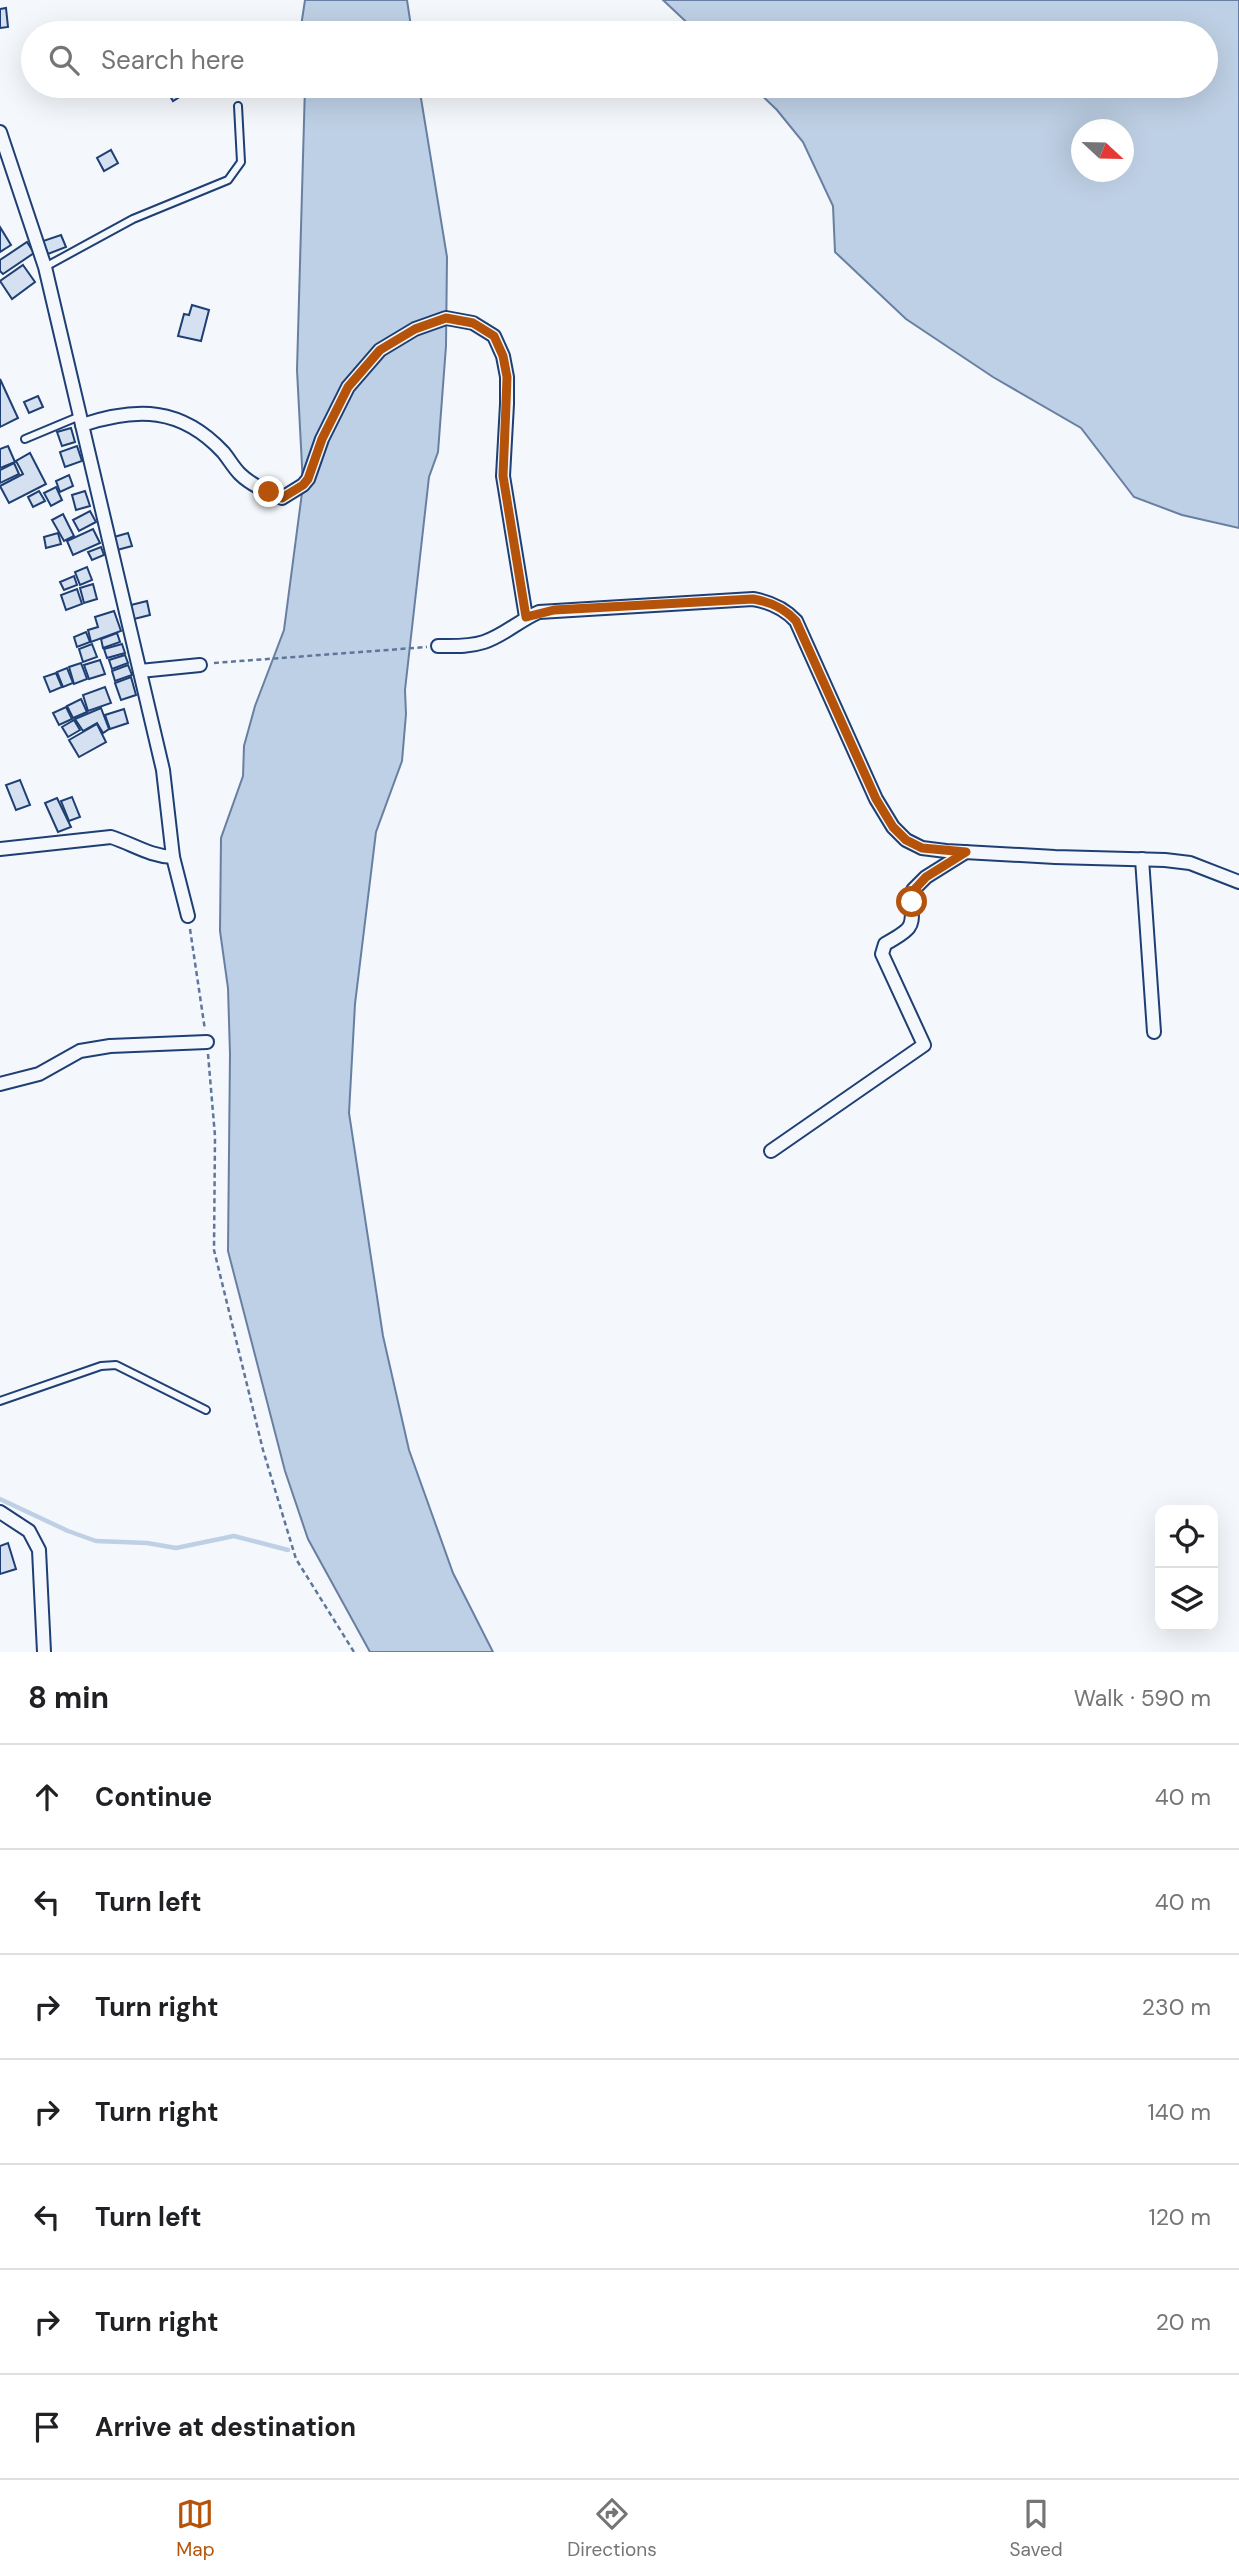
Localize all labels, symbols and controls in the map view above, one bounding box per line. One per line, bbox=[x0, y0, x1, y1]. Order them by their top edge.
search box bbox=[21, 21, 1218, 98]
icon: search bbox=[45, 41, 83, 79]
text: Search here bbox=[101, 43, 244, 77]
north arrow bbox=[1071, 119, 1134, 182]
route end bbox=[253, 476, 284, 507]
route start bbox=[896, 886, 927, 917]
map controls bbox=[1155, 1505, 1218, 1631]
button: locate bbox=[1155, 1505, 1218, 1568]
button: layers bbox=[1155, 1568, 1218, 1631]
text: 8 min bbox=[28, 1678, 109, 1717]
text: Walk · 590 m bbox=[1074, 1683, 1211, 1713]
icon: ahead bbox=[28, 1778, 66, 1816]
text: Continue bbox=[95, 1780, 212, 1814]
text: 40 m bbox=[1155, 1782, 1211, 1812]
icon: left bbox=[28, 1883, 66, 1921]
text: Turn left bbox=[95, 1885, 202, 1919]
text: 40 m bbox=[1155, 1887, 1211, 1917]
icon: right bbox=[28, 1988, 66, 2026]
text: Turn right bbox=[95, 1990, 219, 2024]
text: 230 m bbox=[1142, 1992, 1211, 2022]
icon: right bbox=[28, 2093, 66, 2131]
text: Turn right bbox=[95, 2095, 219, 2129]
text: 140 m bbox=[1148, 2097, 1211, 2127]
icon: left bbox=[28, 2198, 66, 2236]
text: Turn left bbox=[95, 2200, 202, 2234]
text: 120 m bbox=[1148, 2202, 1211, 2232]
icon: right bbox=[28, 2303, 66, 2341]
text: Turn right bbox=[95, 2305, 219, 2339]
text: 20 m bbox=[1156, 2307, 1211, 2337]
icon: arrive bbox=[28, 2408, 66, 2446]
text: Arrive at destination bbox=[95, 2410, 356, 2444]
tab: Map bbox=[176, 2495, 215, 2562]
tab: Directions bbox=[567, 2495, 657, 2562]
tab: Saved bbox=[1009, 2495, 1063, 2562]

